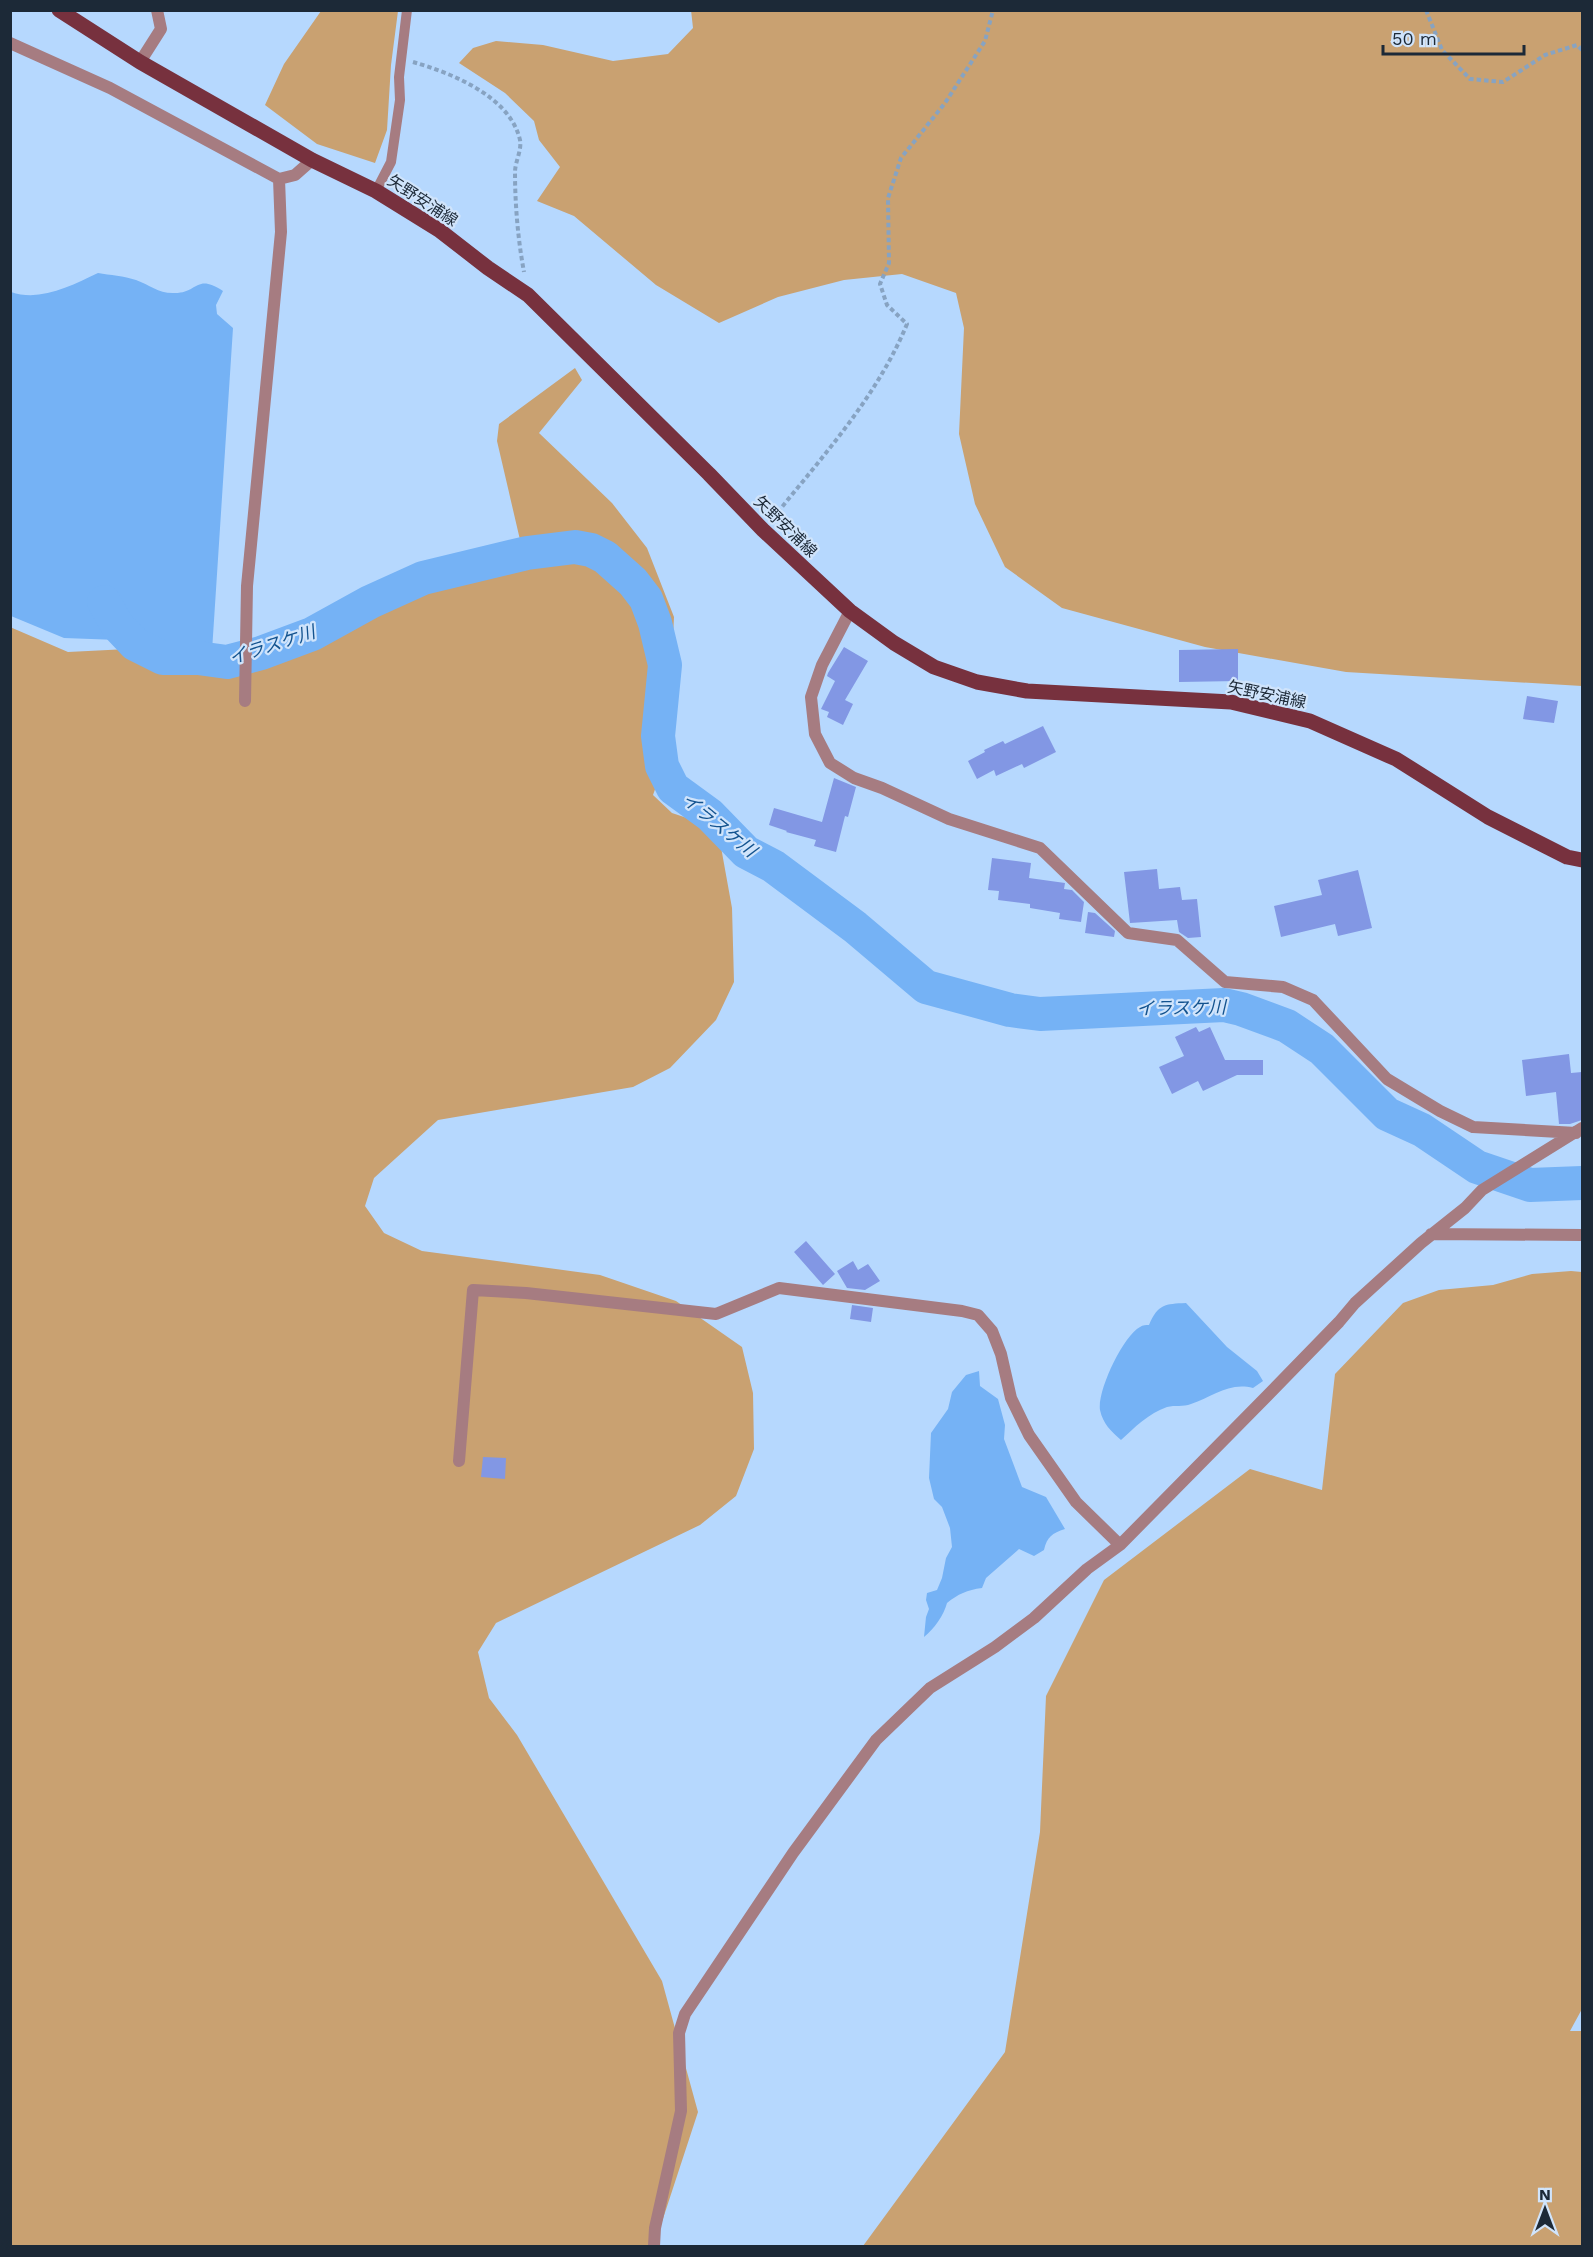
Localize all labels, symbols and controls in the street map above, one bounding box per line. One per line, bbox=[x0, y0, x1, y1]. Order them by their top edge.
scale bar bbox=[1383, 18, 1524, 56]
text: 50 m bbox=[1392, 28, 1437, 49]
street label: 矢野安浦線 bbox=[384, 171, 461, 230]
street label: 矢野安浦線 bbox=[750, 492, 821, 561]
water label: イラスケ川 bbox=[226, 620, 320, 668]
street label: 矢野安浦線 bbox=[1226, 677, 1308, 712]
water label: イラスケ川 bbox=[678, 788, 762, 862]
water label: イラスケ川 bbox=[1136, 996, 1228, 1019]
north arrow bbox=[1515, 2179, 1575, 2239]
text: N bbox=[1539, 2185, 1551, 2204]

